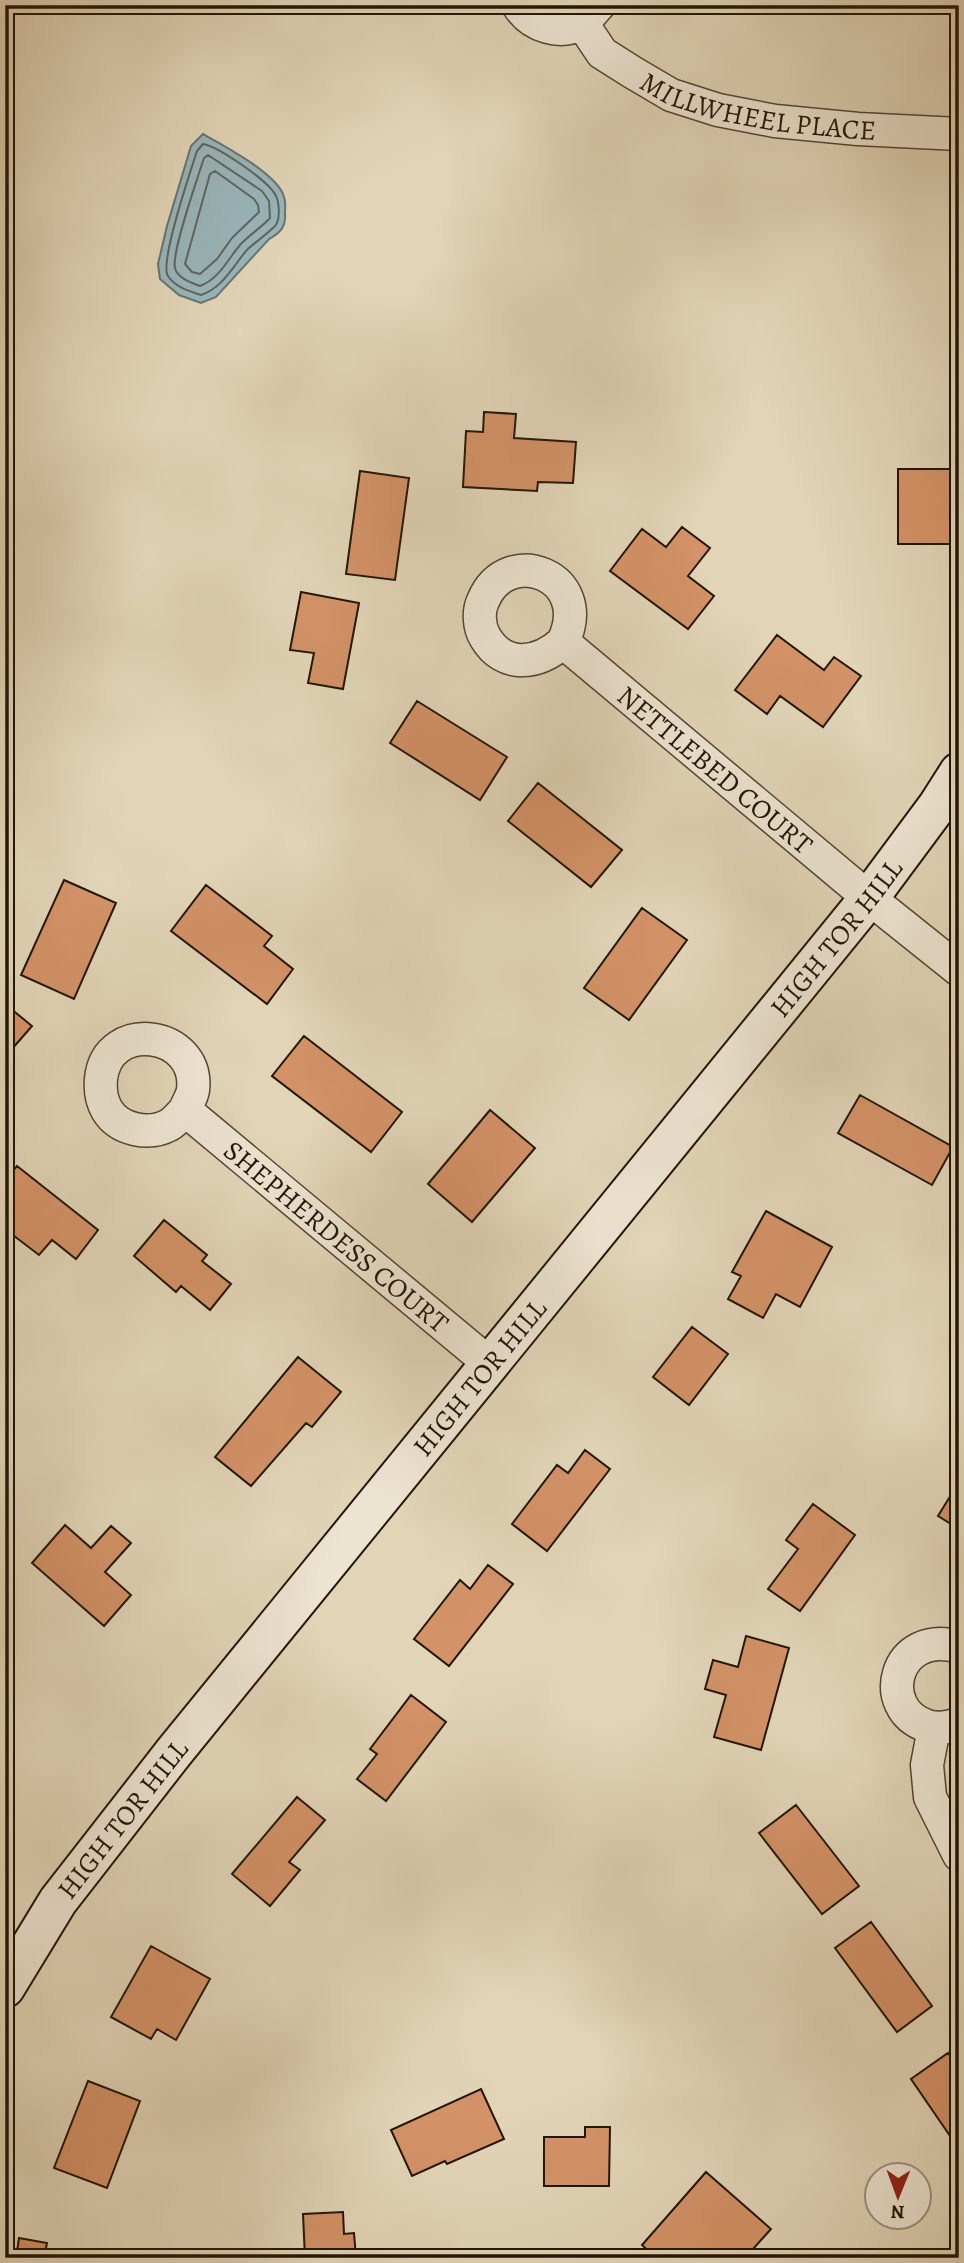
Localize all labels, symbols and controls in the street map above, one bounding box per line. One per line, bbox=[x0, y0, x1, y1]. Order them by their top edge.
street label: MILLWHEEL PLACE bbox=[633, 63, 877, 150]
street label: NETTLEBED COURT bbox=[609, 677, 821, 863]
street label: HIGH TOR HILL bbox=[762, 851, 912, 1025]
street label: SHEPHERDESS COURT bbox=[215, 1132, 457, 1342]
street label: HIGH TOR HILL bbox=[404, 1290, 556, 1464]
street label: HIGH TOR HILL bbox=[49, 1731, 197, 1907]
north arrow bbox=[862, 2162, 932, 2232]
text: N bbox=[890, 2199, 905, 2225]

